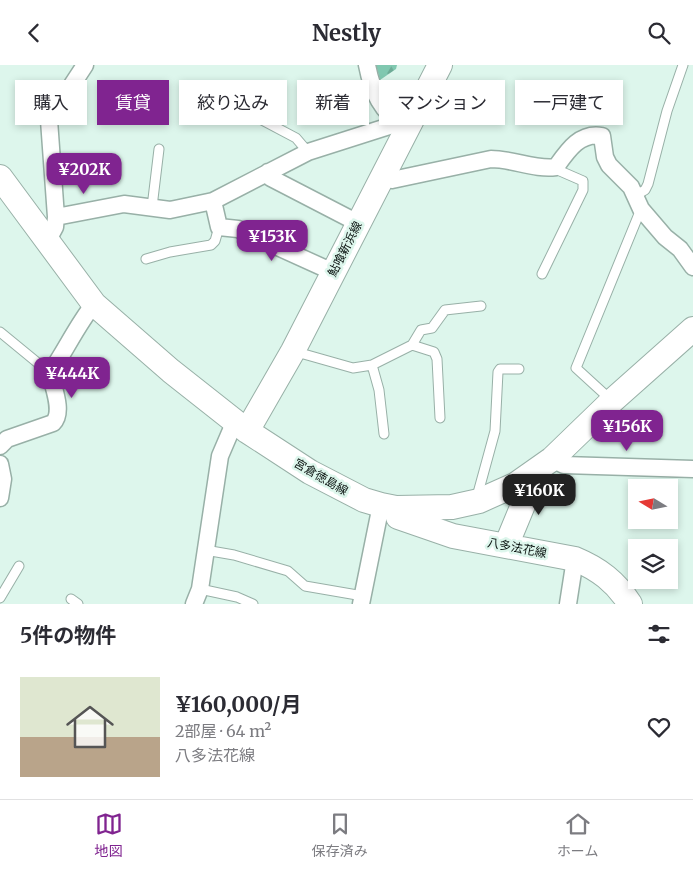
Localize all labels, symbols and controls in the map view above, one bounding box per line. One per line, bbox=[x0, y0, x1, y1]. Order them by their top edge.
icon: back bbox=[20, 19, 48, 47]
text: Nestly bbox=[312, 19, 381, 47]
icon: search bbox=[645, 19, 673, 47]
chip: 購入 bbox=[15, 80, 87, 125]
chip: 賃貸 bbox=[97, 80, 169, 125]
chip: 絞り込み bbox=[179, 80, 287, 125]
chip: 新着 bbox=[297, 80, 369, 125]
chip: マンション bbox=[379, 80, 505, 125]
chip: 一戸建て bbox=[515, 80, 623, 125]
pin: ¥202K bbox=[49, 153, 119, 195]
text: ¥202K bbox=[58, 159, 110, 179]
pin: ¥153K bbox=[237, 219, 307, 262]
street label: 鮎喰新浜線 bbox=[324, 219, 365, 279]
text: ¥153K bbox=[248, 226, 296, 246]
pin: ¥444K bbox=[37, 357, 107, 399]
text: ¥444K bbox=[45, 363, 99, 383]
pin: ¥156K bbox=[592, 409, 662, 452]
text: ¥156K bbox=[602, 416, 652, 436]
street label: 宮倉徳島線 bbox=[292, 455, 351, 498]
pin: ¥160K bbox=[504, 473, 574, 516]
north arrow bbox=[628, 479, 678, 529]
map controls bbox=[628, 479, 678, 589]
text: ¥160K bbox=[514, 480, 564, 500]
street label: 八多法花線 bbox=[486, 534, 548, 561]
button: layers bbox=[628, 539, 678, 589]
icon: filters bbox=[645, 620, 673, 648]
text: 5件の物件 bbox=[20, 622, 116, 649]
text: ¥160,000/月 bbox=[175, 691, 301, 718]
icon: home bbox=[60, 697, 120, 757]
icon: heart bbox=[645, 713, 673, 741]
text: 2部屋 · 64 m² bbox=[175, 721, 271, 741]
text: 八多法花線 bbox=[175, 745, 255, 765]
tab: 地図 bbox=[95, 810, 123, 860]
tab: 保存済み bbox=[312, 810, 368, 860]
tab: ホーム bbox=[557, 810, 598, 860]

